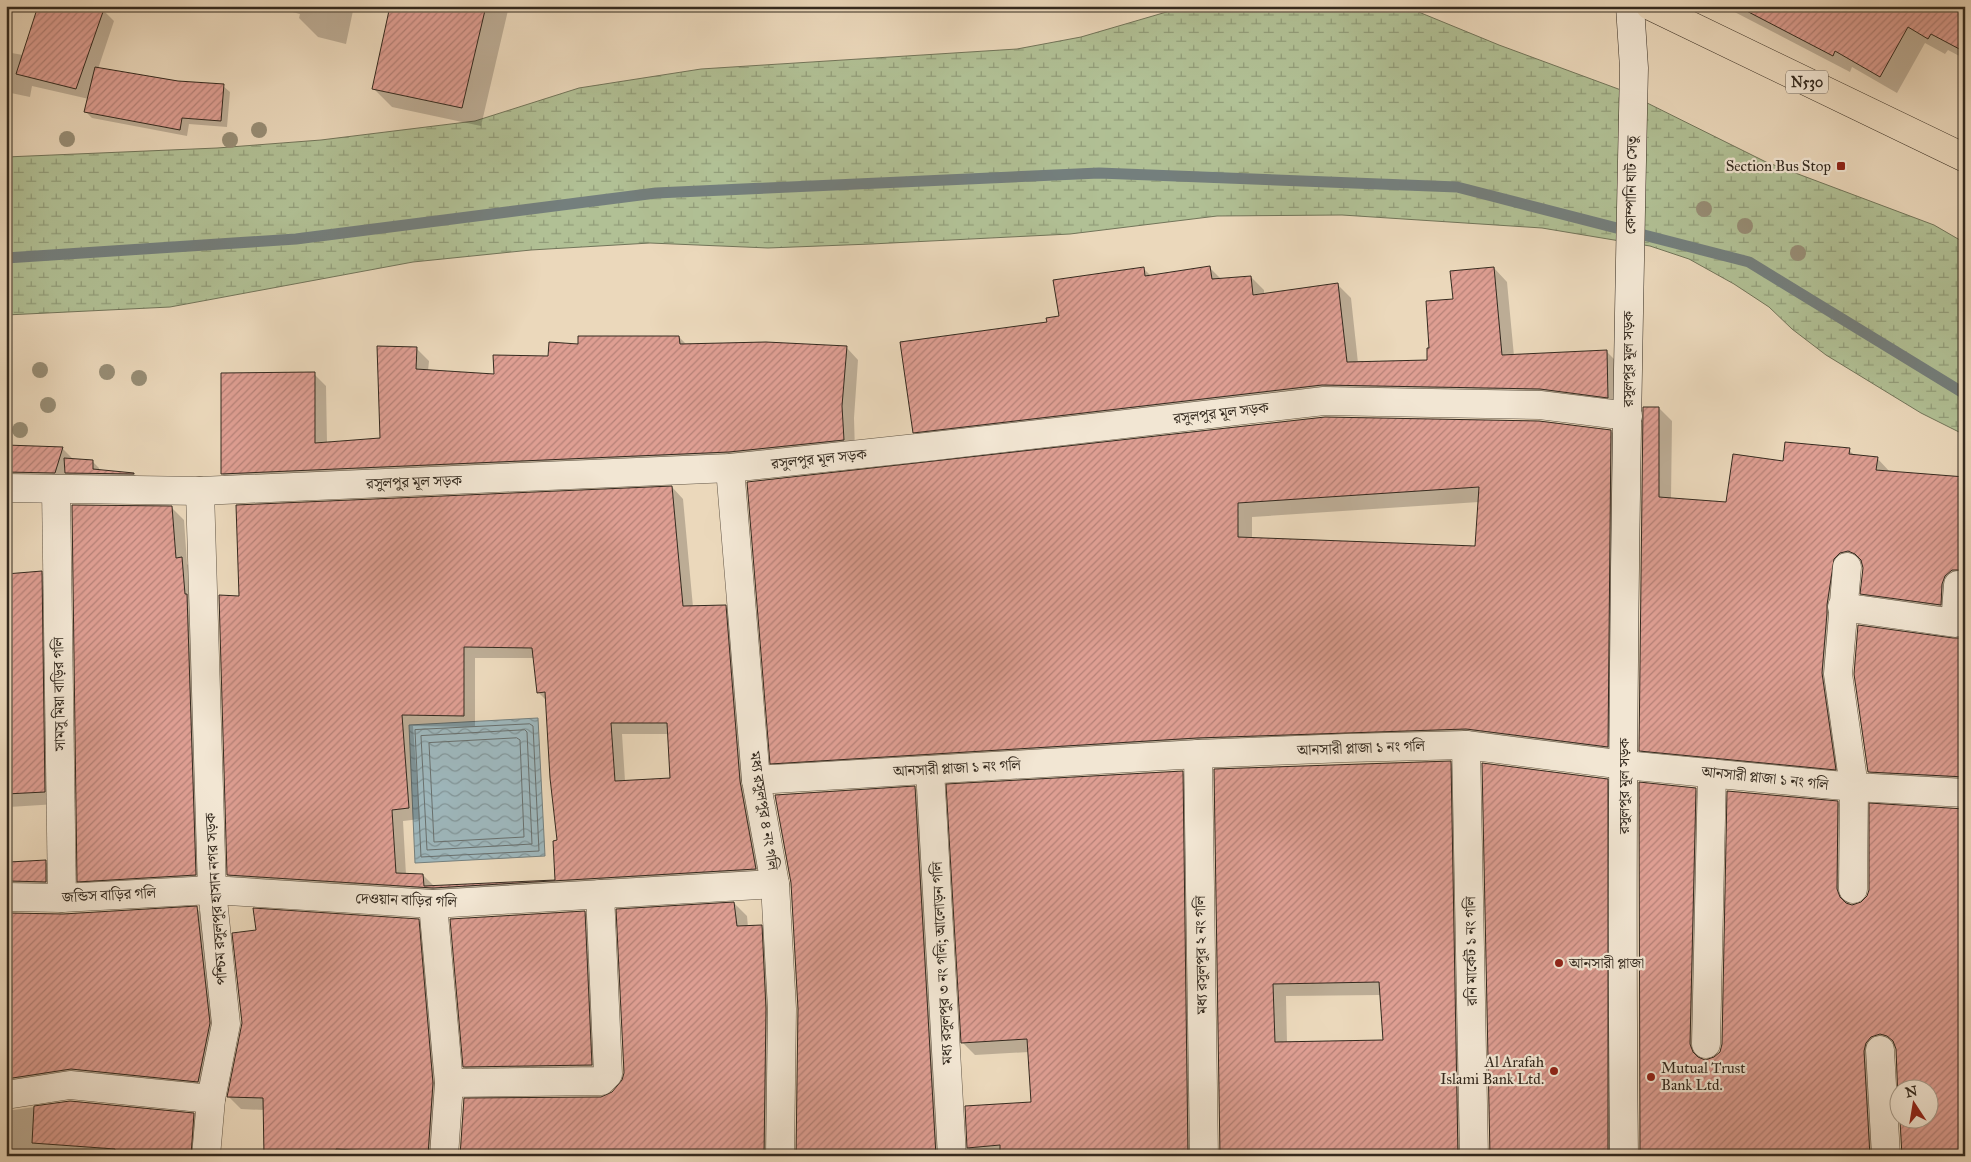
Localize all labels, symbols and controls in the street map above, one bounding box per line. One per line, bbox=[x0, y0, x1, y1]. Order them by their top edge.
road number: N530 bbox=[1786, 70, 1828, 94]
street label: কোম্পানি ঘাট সেতু bbox=[1621, 134, 1641, 234]
place label: Section Bus Stop bbox=[1726, 157, 1831, 175]
marker: Section Bus Stop bbox=[1835, 160, 1847, 172]
street label: রসুলপুর মূল সড়ক bbox=[1619, 311, 1637, 408]
street label: রসুলপুর মূল সড়ক bbox=[1171, 398, 1270, 428]
street label: রসুলপুর মূল সড়ক bbox=[769, 445, 868, 473]
street label: রসুলপুর মূল সড়ক bbox=[365, 471, 463, 493]
street label: সামসু মিয়া বাড়ির গলি bbox=[49, 636, 69, 752]
street label: আনসারী প্লাজা ১ নং গলি bbox=[1296, 737, 1426, 759]
street label: রসুলপুর মূল সড়ক bbox=[1615, 738, 1633, 835]
street label: মধ্য রসুলপুর ৪ নং গলি bbox=[746, 749, 782, 872]
street label: আনসারী প্লাজা ১ নং গলি bbox=[892, 756, 1022, 780]
street label: আনসারী প্লাজা ১ নং গলি bbox=[1699, 762, 1830, 794]
street label: পশ্চিম রসুলপুর হাসান নগর সড়ক bbox=[201, 812, 231, 986]
street label: মধ্য রসুলপুর ৩ নং গলি; আলোড়ন গলি bbox=[928, 860, 956, 1066]
street label: জন্ডিস বাড়ির গলি bbox=[61, 884, 157, 906]
street label: দেওয়ান বাড়ির গলি bbox=[355, 889, 458, 911]
street label: মধ্য রসুলপুর ২ নং গলি bbox=[1191, 895, 1211, 1015]
street label: রনি মার্কেট ১ নং গলি bbox=[1461, 895, 1481, 1007]
place label: আনসারী প্লাজা bbox=[1568, 954, 1644, 972]
marker: আনসারী প্লাজা bbox=[1553, 957, 1565, 969]
place label: Al Arafah Islami Bank Ltd. bbox=[1440, 1053, 1545, 1088]
place label: Mutual Trust Bank Ltd. bbox=[1661, 1059, 1746, 1094]
marker: Al Arafah Islami Bank Ltd. bbox=[1548, 1065, 1560, 1077]
marker: Mutual Trust Bank Ltd. bbox=[1645, 1071, 1657, 1083]
north arrow bbox=[1888, 1080, 1938, 1130]
text: N bbox=[1904, 1082, 1919, 1101]

